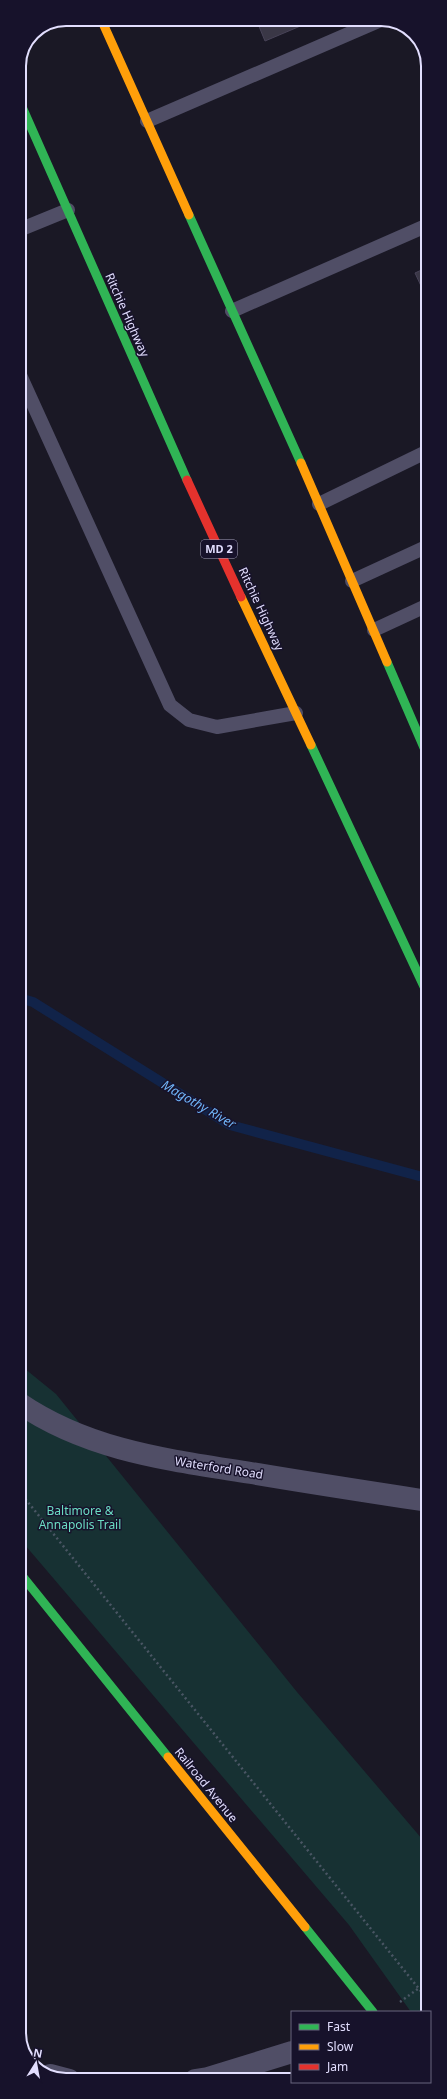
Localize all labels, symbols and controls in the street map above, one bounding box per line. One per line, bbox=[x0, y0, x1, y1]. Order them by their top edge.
street label: Ritchie Highway bbox=[101, 270, 154, 360]
road number: MD 2 bbox=[201, 540, 237, 558]
street label: Ritchie Highway bbox=[235, 564, 289, 654]
water label: Magothy River bbox=[159, 1075, 240, 1133]
street label: Waterford Road bbox=[174, 1452, 264, 1483]
park label: Baltimore & Annapolis Trail bbox=[39, 1502, 121, 1533]
street label: Railroad Avenue bbox=[171, 1744, 242, 1826]
legend bbox=[291, 2011, 431, 2083]
text: Fast bbox=[327, 2018, 351, 2035]
text: Slow bbox=[327, 2038, 354, 2055]
north arrow bbox=[16, 2043, 56, 2083]
text: N bbox=[32, 2044, 44, 2061]
text: Jam bbox=[326, 2058, 348, 2075]

